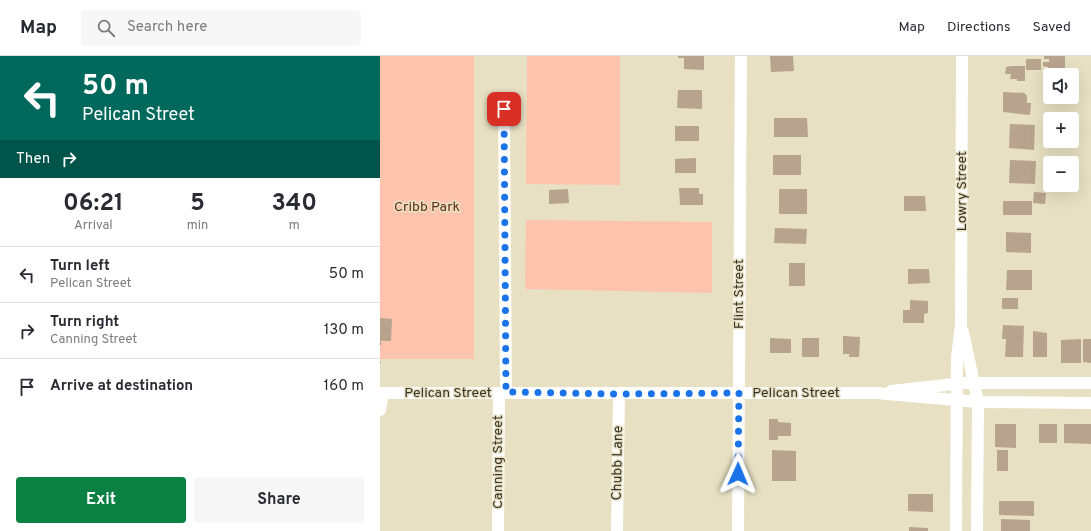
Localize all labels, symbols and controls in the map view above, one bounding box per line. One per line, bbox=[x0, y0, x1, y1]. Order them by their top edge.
search box bbox=[81, 10, 361, 46]
text: Map bbox=[20, 16, 57, 40]
icon: search bbox=[95, 17, 117, 39]
text: Search here bbox=[127, 18, 207, 37]
text: Map bbox=[899, 19, 925, 36]
text: Directions bbox=[947, 19, 1011, 36]
text: Saved bbox=[1033, 19, 1071, 36]
map controls bbox=[1043, 68, 1079, 192]
button: sound bbox=[1043, 68, 1079, 104]
text: 50 m bbox=[82, 69, 149, 105]
icon: left bbox=[16, 72, 68, 124]
pin bbox=[487, 92, 521, 126]
icon: arrive bbox=[493, 98, 515, 120]
text: Pelican Street bbox=[82, 104, 195, 127]
button: + bbox=[1043, 112, 1079, 148]
icon: right bbox=[58, 148, 80, 170]
text: Then bbox=[16, 150, 50, 169]
street label: Lowry Street bbox=[954, 151, 971, 231]
button: − bbox=[1043, 156, 1079, 192]
text: 06:21 bbox=[63, 189, 124, 219]
text: 5 bbox=[190, 189, 205, 219]
text: 340 bbox=[271, 189, 317, 219]
park label: Cribb Park bbox=[394, 199, 460, 216]
text: Arrival bbox=[74, 218, 113, 234]
text: min bbox=[187, 218, 208, 234]
text: m bbox=[289, 218, 300, 234]
text: Turn left bbox=[50, 257, 110, 276]
street label: Flint Street bbox=[731, 259, 748, 329]
icon: left bbox=[16, 264, 38, 286]
text: 50 m bbox=[329, 265, 364, 284]
text: Pelican Street bbox=[50, 276, 131, 292]
text: Turn right bbox=[50, 313, 119, 332]
icon: right bbox=[16, 320, 38, 342]
text: 130 m bbox=[324, 321, 364, 340]
text: Canning Street bbox=[50, 332, 137, 348]
icon: arrive bbox=[16, 376, 38, 398]
text: Arrive at destination bbox=[50, 377, 193, 396]
text: 160 m bbox=[324, 377, 364, 396]
street label: Pelican Street bbox=[404, 385, 492, 402]
street label: Pelican Street bbox=[752, 385, 840, 402]
street label: Canning Street bbox=[490, 415, 507, 509]
street label: Chubb Lane bbox=[609, 425, 627, 501]
position arrow bbox=[717, 453, 759, 495]
button: Exit bbox=[16, 477, 186, 523]
button: Share bbox=[194, 477, 364, 523]

